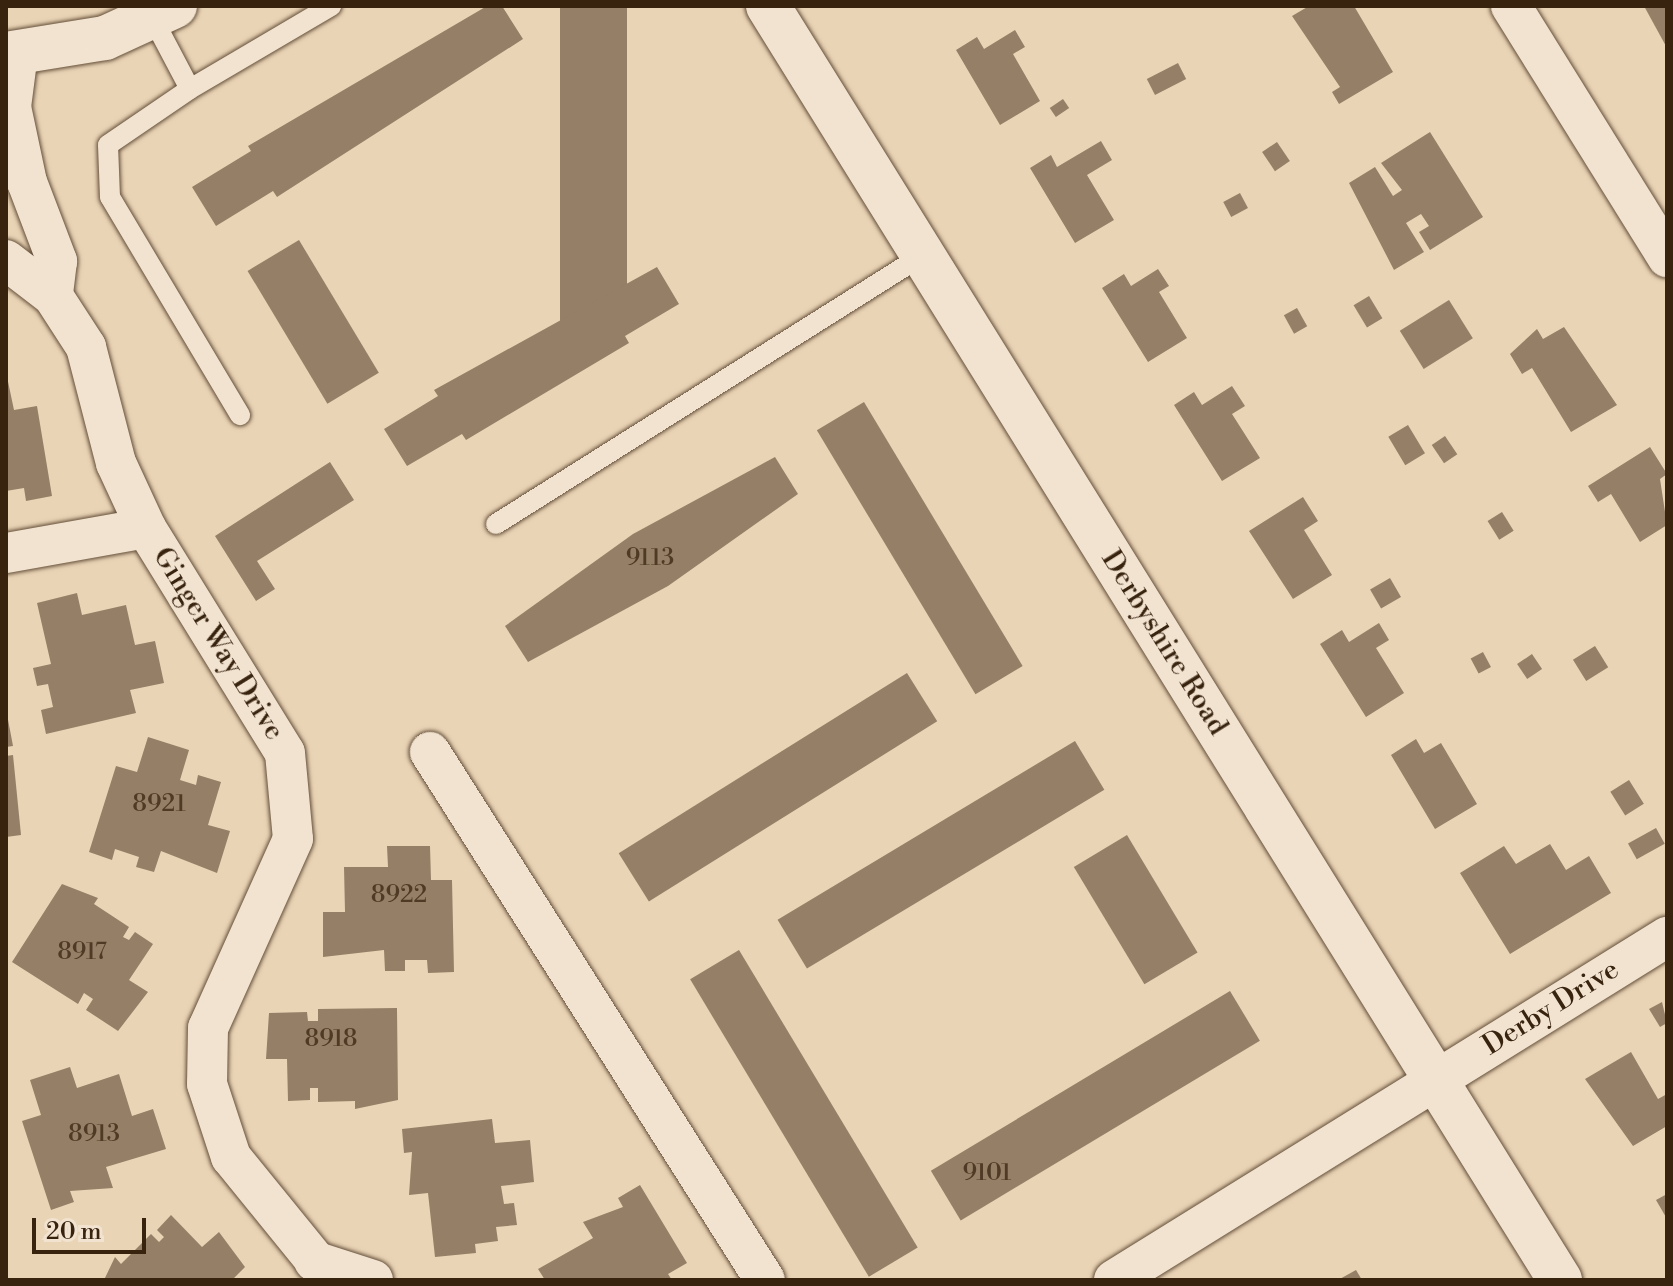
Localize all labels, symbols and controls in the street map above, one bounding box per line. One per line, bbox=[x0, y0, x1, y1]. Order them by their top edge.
street label: Ginger Way Drive bbox=[145, 541, 291, 747]
street label: Derbyshire Road bbox=[1094, 544, 1234, 742]
house number: 9113 bbox=[626, 545, 674, 573]
house number: 8921 bbox=[132, 791, 186, 819]
house number: 8922 bbox=[371, 882, 427, 910]
house number: 8917 bbox=[57, 939, 107, 967]
street label: Derby Drive bbox=[1477, 953, 1625, 1063]
house number: 8918 bbox=[304, 1026, 358, 1054]
house number: 8913 bbox=[68, 1121, 120, 1149]
house number: 9101 bbox=[963, 1160, 1011, 1188]
scale bar bbox=[36, 1202, 150, 1252]
text: 20 m bbox=[46, 1217, 102, 1247]

